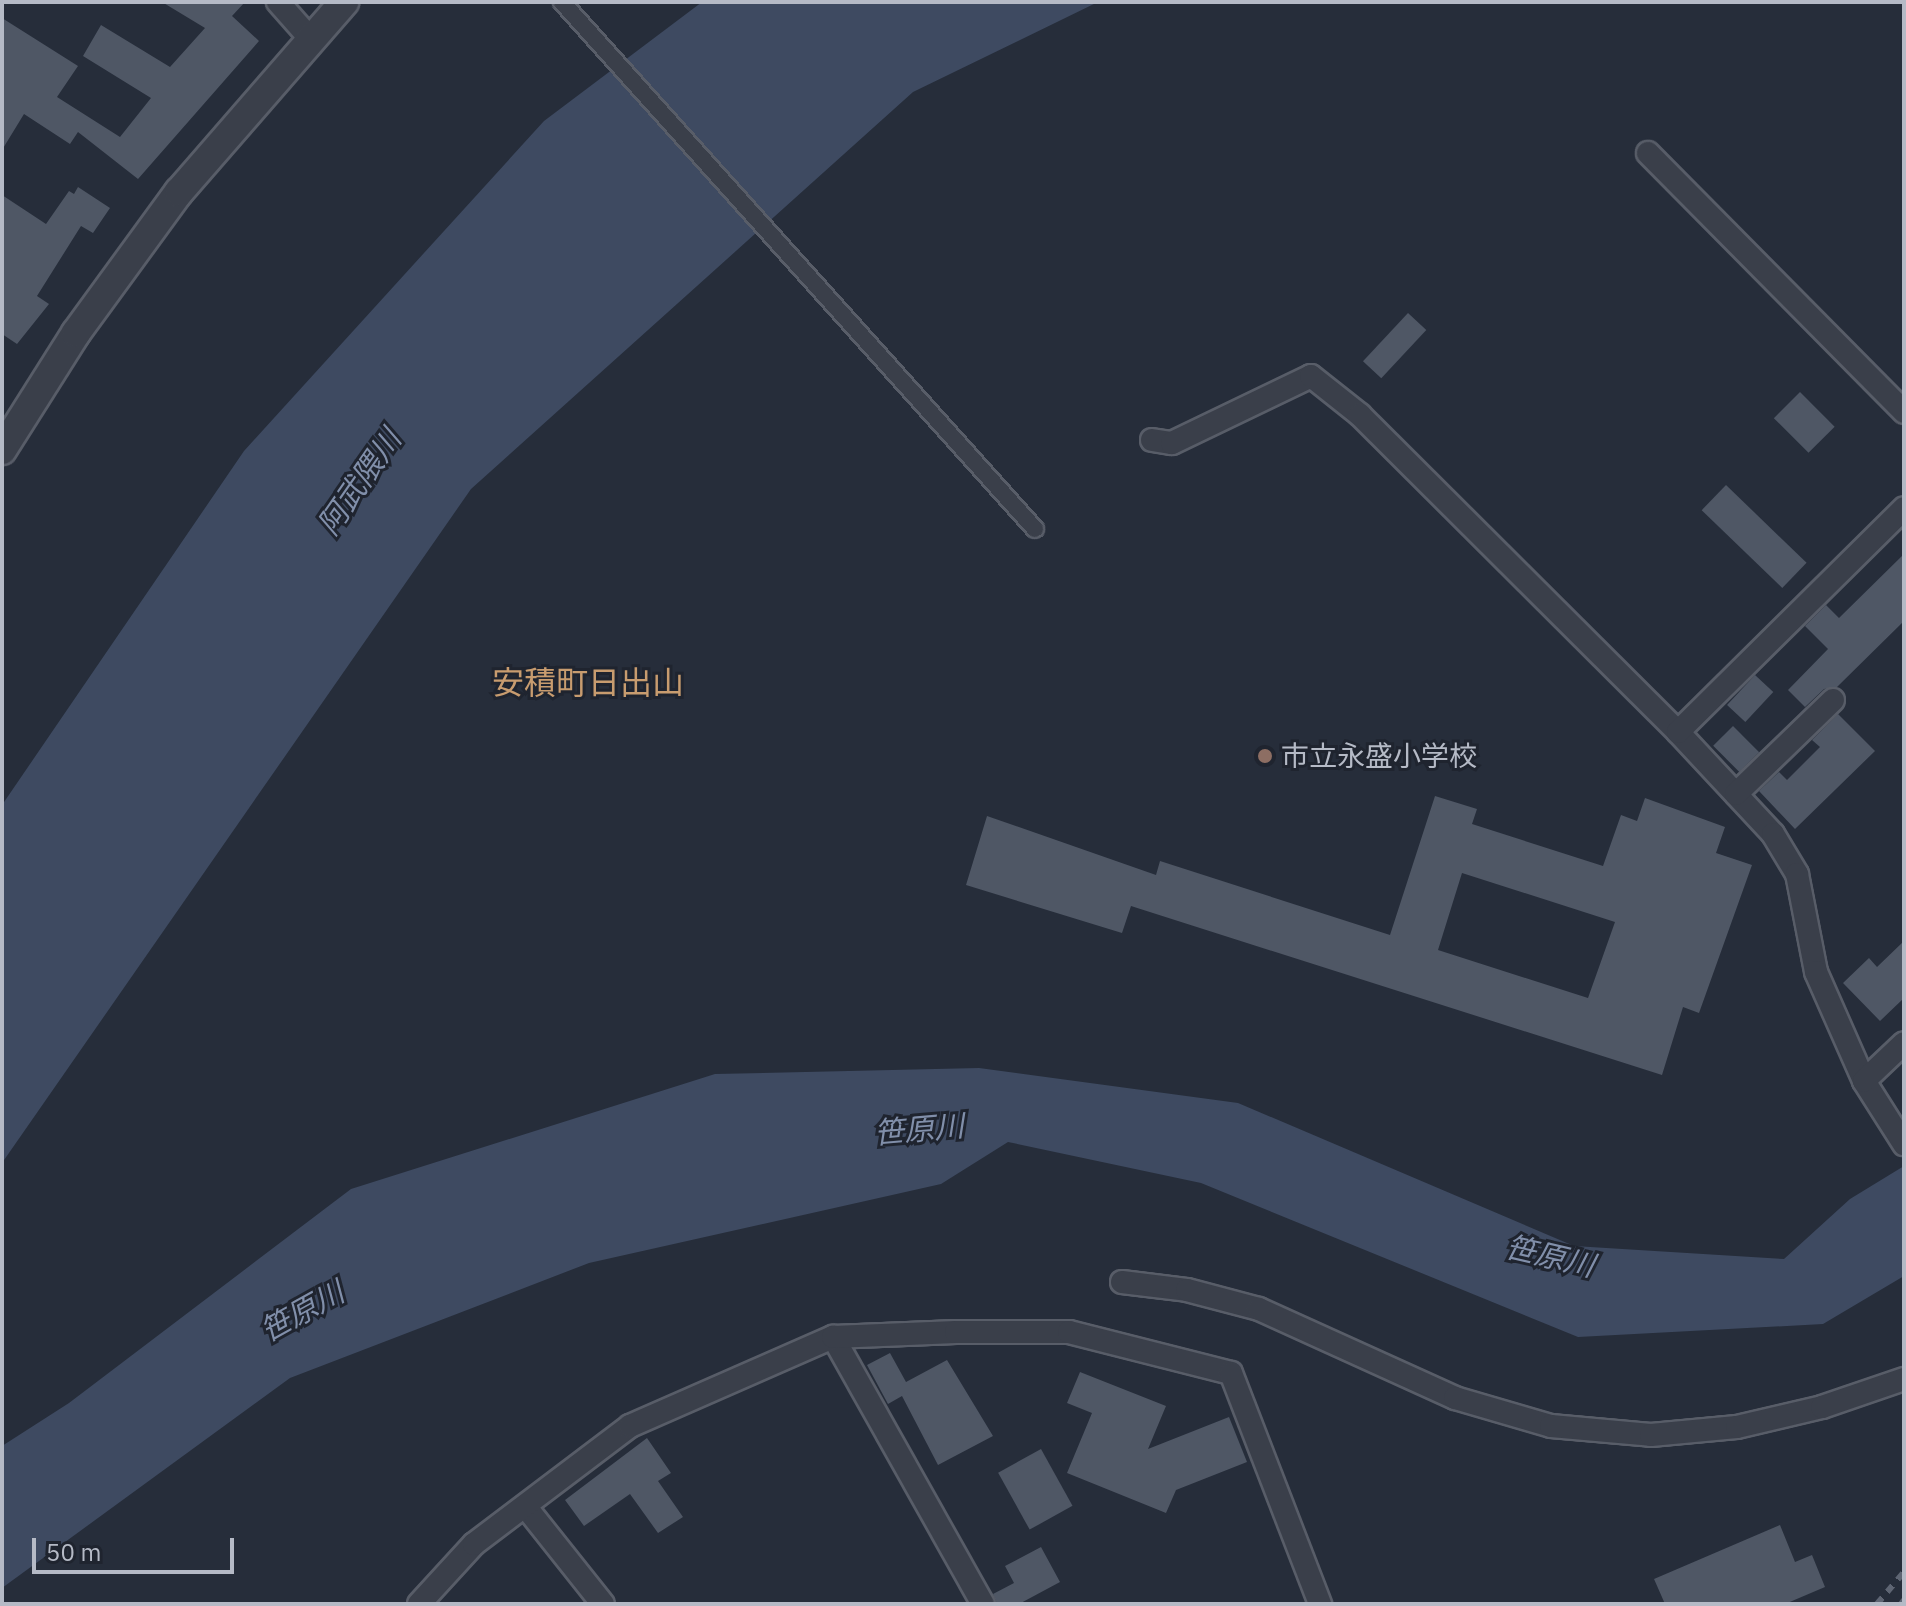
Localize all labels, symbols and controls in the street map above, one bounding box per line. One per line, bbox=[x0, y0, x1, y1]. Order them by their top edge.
water label: 阿武隈川 bbox=[310, 423, 408, 541]
district label: 安積町日出山 bbox=[492, 663, 684, 701]
place label: 市立永盛小学校 bbox=[1281, 739, 1477, 773]
marker: 市立永盛小学校 bbox=[1256, 747, 1274, 765]
water label: 笹原川 bbox=[873, 1107, 965, 1151]
water label: 笹原川 bbox=[1502, 1228, 1598, 1284]
water label: 笹原川 bbox=[254, 1273, 350, 1349]
scale bar bbox=[36, 1522, 238, 1572]
text: 50 m bbox=[46, 1536, 101, 1568]

